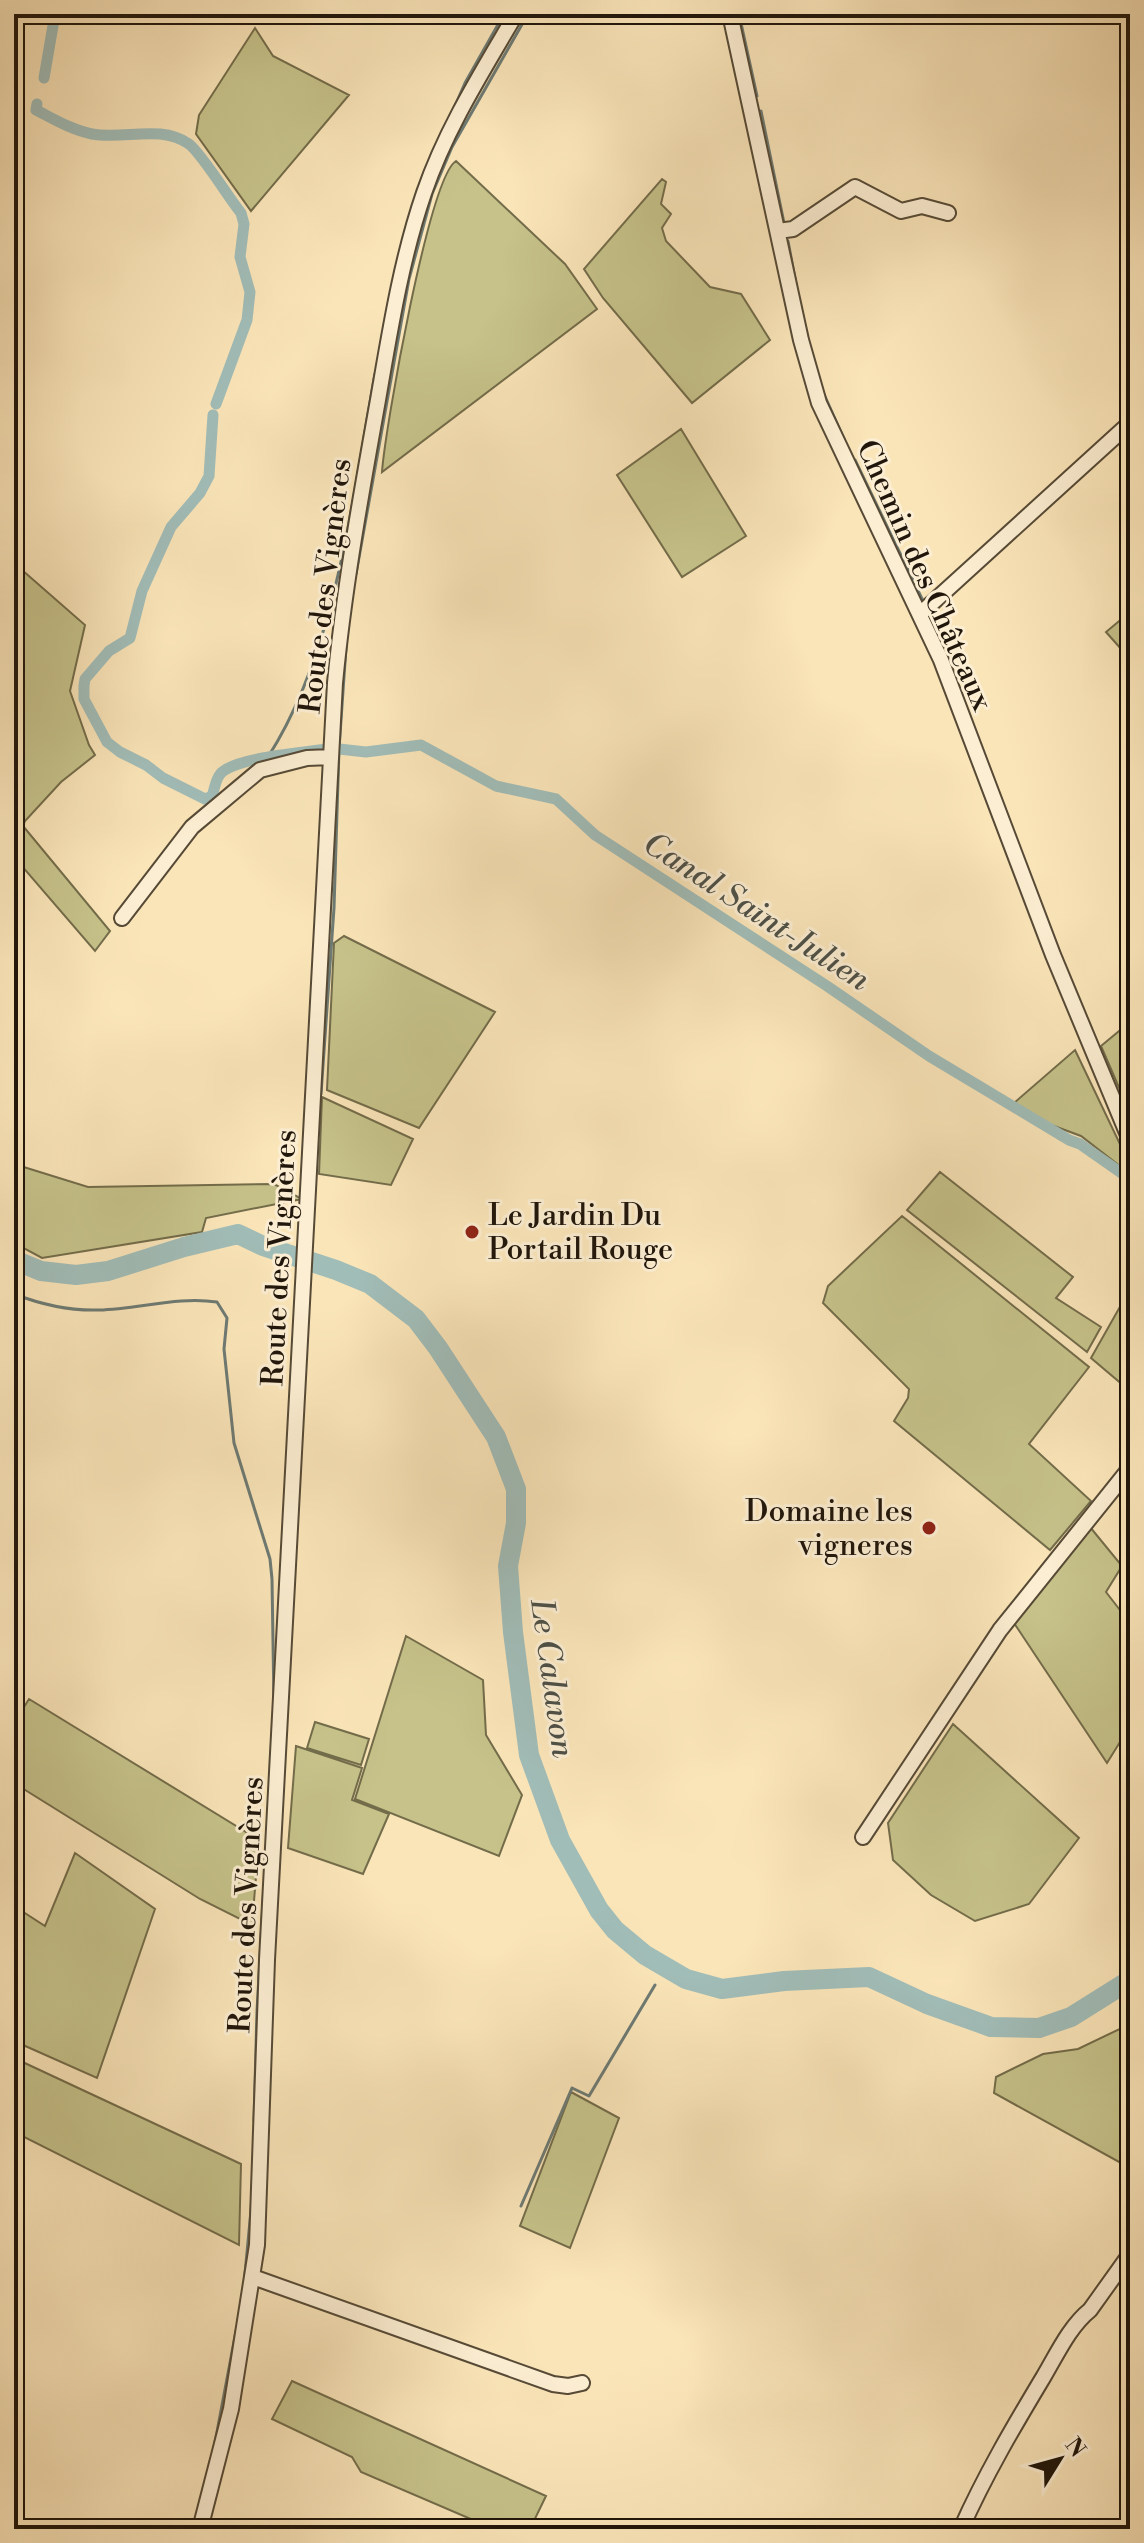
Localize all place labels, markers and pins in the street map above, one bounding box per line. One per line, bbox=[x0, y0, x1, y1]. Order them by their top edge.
place label: Le Jardin Du Portail Rouge bbox=[488, 1197, 673, 1269]
marker: Le Jardin Du Portail Rouge bbox=[463, 1223, 481, 1241]
place label: Domaine les vigneres bbox=[745, 1493, 913, 1565]
marker: Domaine les vigneres bbox=[920, 1519, 938, 1537]

